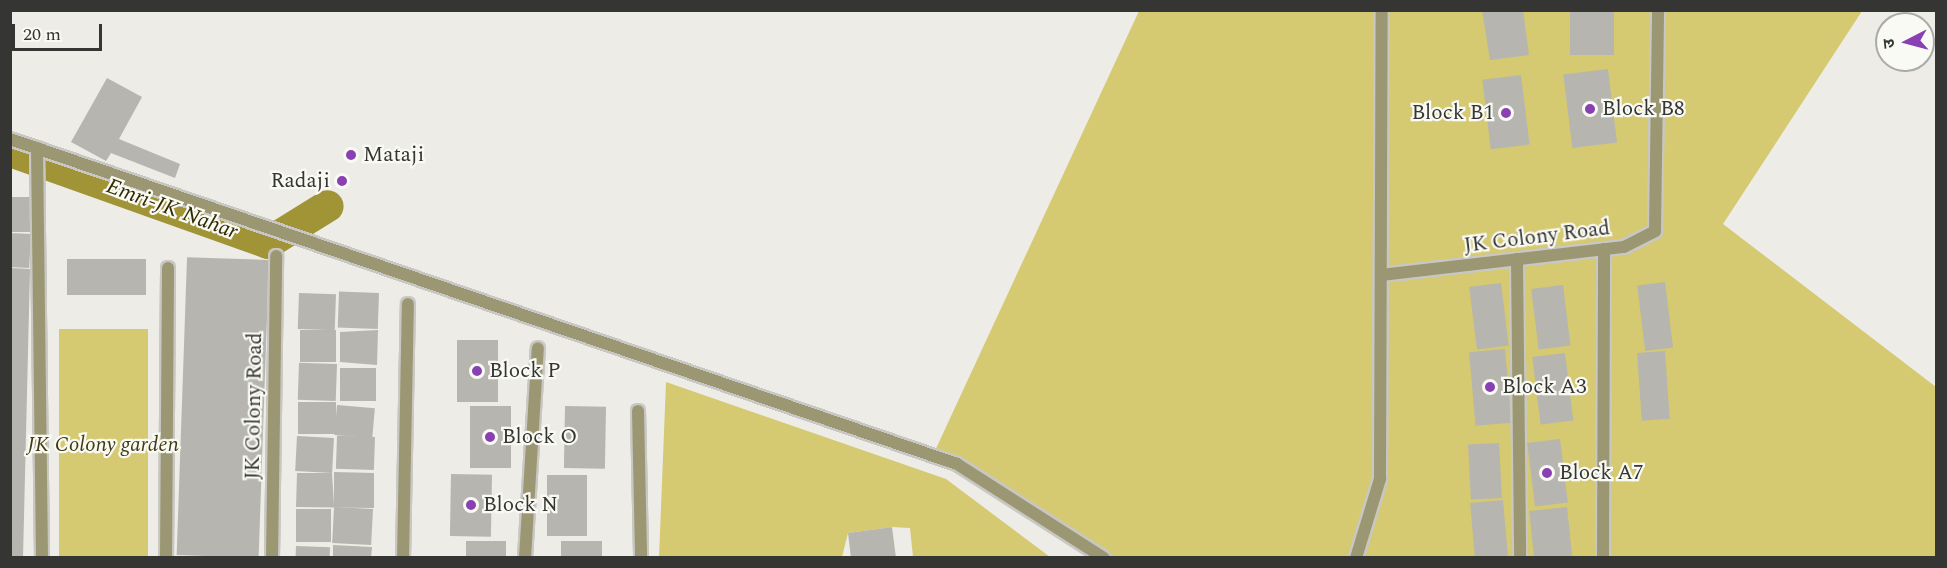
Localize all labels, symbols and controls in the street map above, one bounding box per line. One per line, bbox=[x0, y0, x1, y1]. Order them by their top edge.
scale bar bbox=[15, 12, 105, 50]
north arrow bbox=[1875, 12, 1935, 72]
text: 20 m bbox=[23, 21, 61, 48]
text: उ bbox=[1877, 38, 1902, 50]
place label: Block B8 bbox=[1602, 96, 1685, 122]
place label: Block B1 bbox=[1411, 100, 1494, 126]
marker: Block B8 bbox=[1583, 102, 1597, 116]
marker: Block B1 bbox=[1499, 106, 1513, 120]
place label: Mataji bbox=[363, 142, 424, 168]
marker: Mataji bbox=[344, 148, 358, 162]
place label: Radaji bbox=[270, 168, 330, 194]
water label: Emri-JK Nahar bbox=[103, 173, 241, 245]
marker: Radaji bbox=[335, 174, 349, 188]
street label: JK Colony Road bbox=[1462, 216, 1612, 258]
street label: JK Colony Road bbox=[240, 332, 268, 480]
place label: Block P bbox=[489, 358, 561, 384]
marker: Block P bbox=[470, 364, 484, 378]
place label: Block A3 bbox=[1502, 374, 1587, 400]
marker: Block A3 bbox=[1483, 380, 1497, 394]
place label: Block O bbox=[502, 424, 577, 450]
marker: Block O bbox=[483, 430, 497, 444]
park label: JK Colony garden bbox=[27, 432, 179, 458]
place label: Block A7 bbox=[1559, 460, 1644, 486]
marker: Block A7 bbox=[1540, 466, 1554, 480]
place label: Block N bbox=[483, 492, 558, 518]
marker: Block N bbox=[464, 498, 478, 512]

